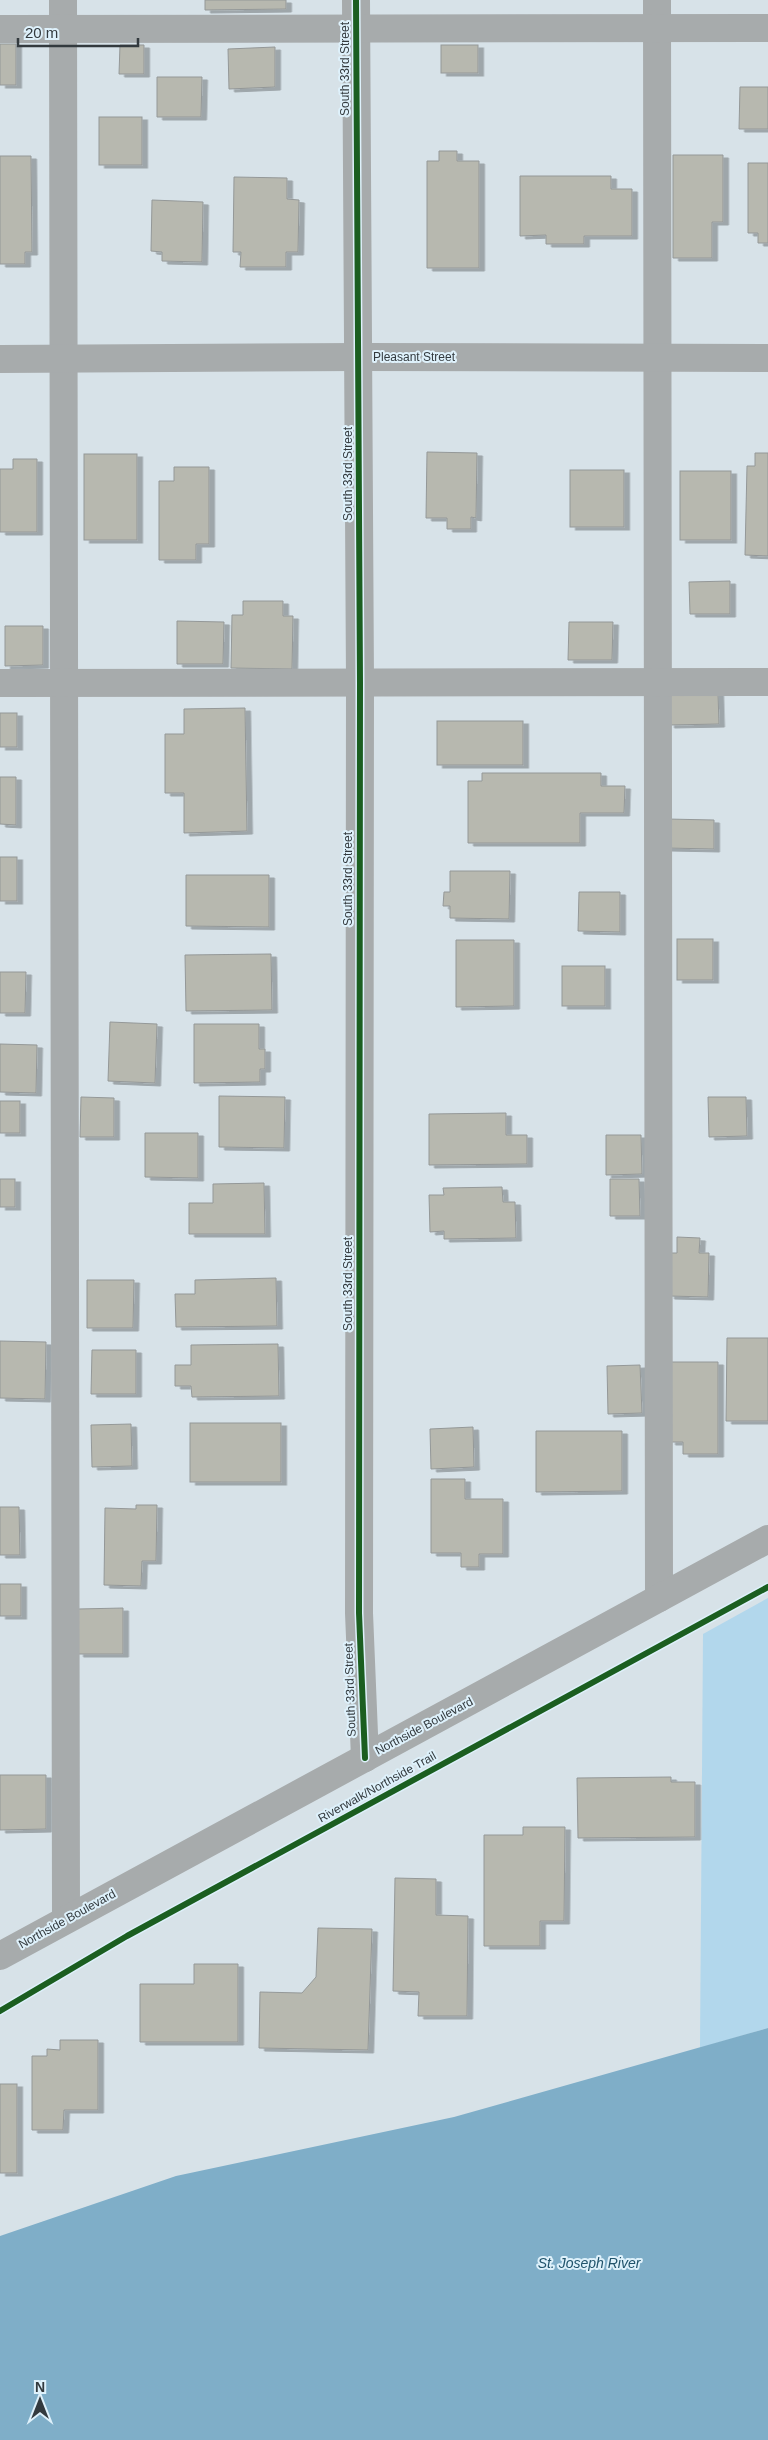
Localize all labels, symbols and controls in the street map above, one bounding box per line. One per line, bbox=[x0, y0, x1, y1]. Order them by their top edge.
scale bar bbox=[18, 15, 138, 47]
street label: South 33rd Street bbox=[338, 21, 352, 116]
text: 20 m bbox=[25, 24, 58, 41]
street label: Pleasant Street bbox=[373, 350, 456, 364]
street label: South 33rd Street bbox=[341, 426, 355, 521]
street label: South 33rd Street bbox=[341, 831, 355, 926]
street label: South 33rd Street bbox=[341, 1236, 355, 1331]
street label: South 33rd Street bbox=[341, 1642, 359, 1737]
street label: Northside Boulevard bbox=[373, 1694, 475, 1758]
street label: Riverwalk/Northside Trail bbox=[316, 1749, 438, 1825]
street label: Northside Boulevard bbox=[16, 1887, 118, 1951]
water label: St. Joseph River bbox=[538, 2255, 642, 2271]
north arrow bbox=[15, 2375, 65, 2425]
text: N bbox=[35, 2379, 45, 2395]

